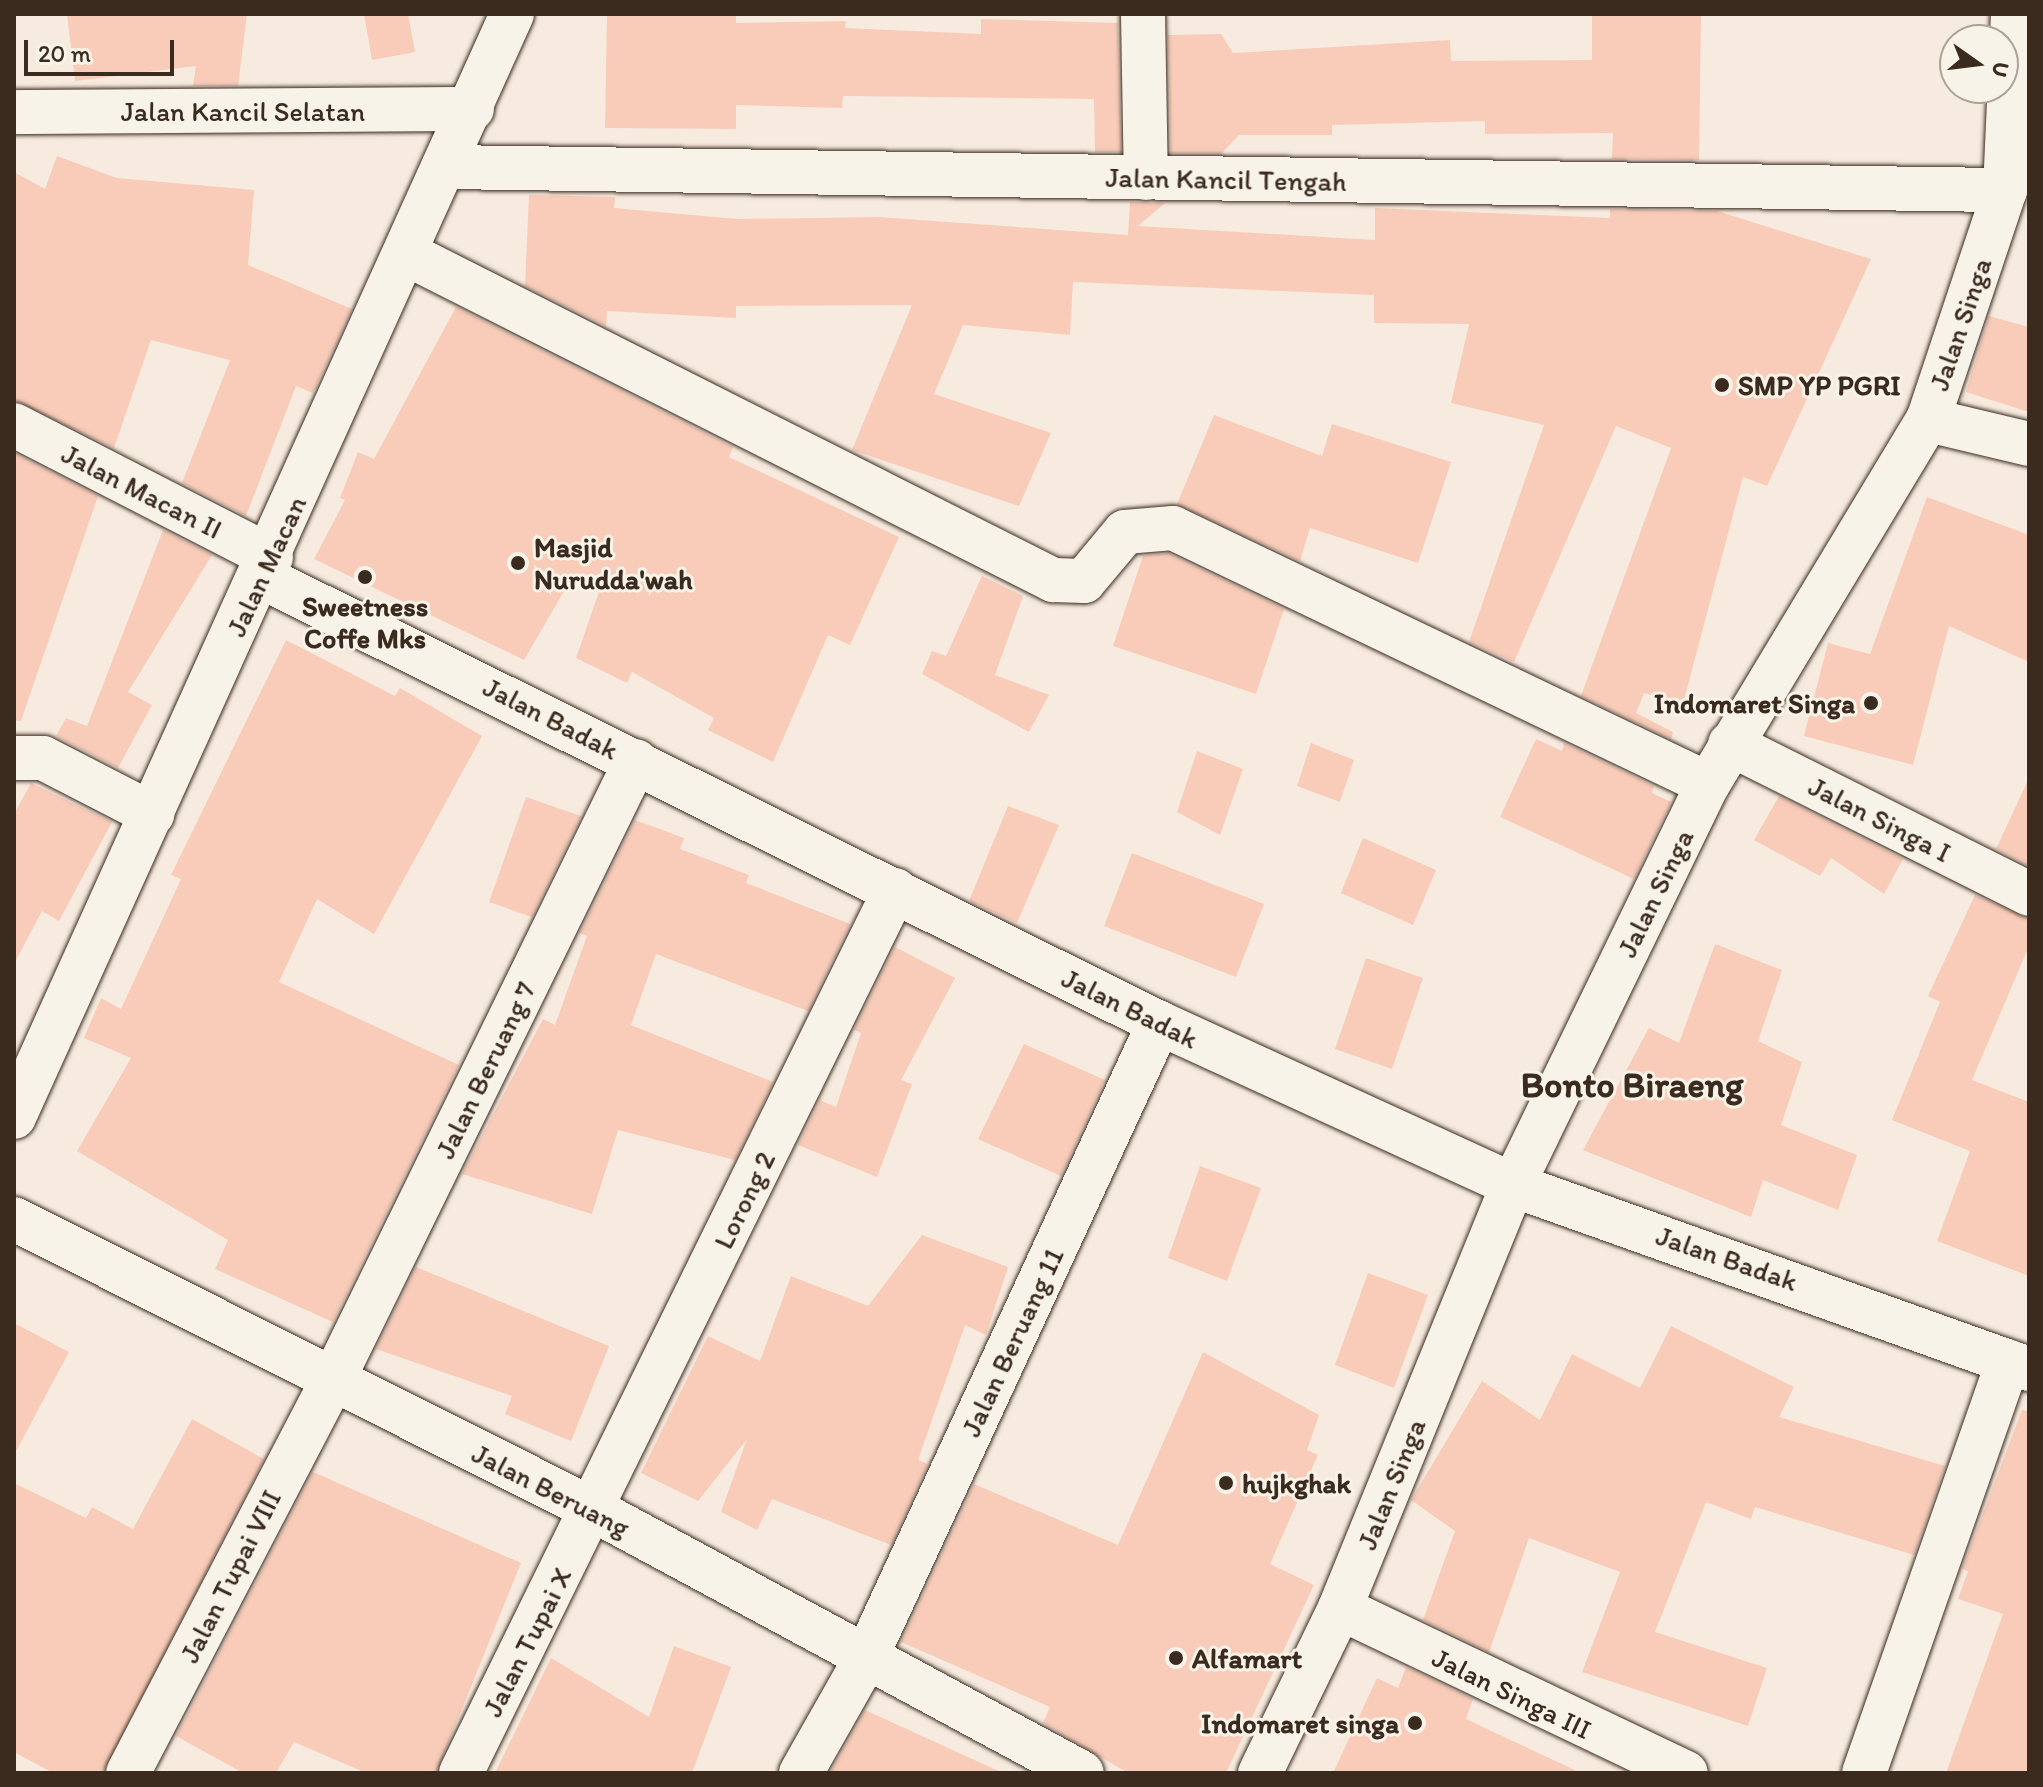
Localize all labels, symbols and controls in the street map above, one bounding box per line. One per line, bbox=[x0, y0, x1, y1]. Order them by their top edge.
scale bar bbox=[28, 24, 178, 74]
north arrow bbox=[1939, 24, 2019, 104]
text: 20 m bbox=[38, 39, 91, 68]
text: U bbox=[1986, 59, 2016, 80]
street label: Jalan Kancil Selatan bbox=[121, 94, 365, 128]
street label: Jalan Kancil Tengah bbox=[1107, 160, 1345, 198]
street label: Jalan Singa bbox=[1922, 254, 1998, 394]
place label: SMP YP PGRI bbox=[1738, 368, 1900, 402]
marker: SMP YP PGRI bbox=[1713, 376, 1731, 394]
street label: Jalan Macan II bbox=[57, 437, 227, 545]
street label: Jalan Macan bbox=[219, 491, 313, 641]
place label: Masjid Nurudda'wah bbox=[534, 530, 693, 596]
marker: Masjid Nurudda'wah bbox=[509, 554, 527, 572]
marker: Sweetness Coffe Mks bbox=[356, 568, 374, 586]
place label: Sweetness Coffe Mks bbox=[302, 589, 428, 655]
street label: Jalan Badak bbox=[478, 670, 624, 766]
place label: Indomaret Singa bbox=[1654, 686, 1855, 720]
marker: Indomaret Singa bbox=[1862, 694, 1880, 712]
street label: Jalan Singa I bbox=[1804, 769, 1956, 869]
street label: Jalan Singa bbox=[1610, 824, 1700, 962]
street label: Jalan Badak bbox=[1057, 961, 1203, 1055]
street label: Jalan Beruang 7 bbox=[428, 976, 542, 1164]
district label: Bonto Biraeng bbox=[1521, 1063, 1743, 1107]
street label: Lorong 2 bbox=[706, 1146, 782, 1254]
street label: Jalan Badak bbox=[1652, 1218, 1802, 1298]
street label: Jalan Beruang 11 bbox=[954, 1242, 1070, 1442]
street label: Jalan Singa bbox=[1350, 1414, 1432, 1554]
street label: Jalan Beruang bbox=[467, 1436, 635, 1544]
place label: hujkghak bbox=[1242, 1466, 1351, 1500]
marker: hujkghak bbox=[1217, 1474, 1235, 1492]
street label: Jalan Tupai VIII bbox=[173, 1485, 287, 1667]
street label: Jalan Tupai X bbox=[476, 1563, 578, 1721]
street label: Jalan Singa III bbox=[1427, 1640, 1597, 1746]
place label: Alfamart bbox=[1192, 1641, 1302, 1675]
marker: Alfamart bbox=[1167, 1649, 1185, 1667]
place label: Indomaret singa bbox=[1202, 1706, 1399, 1740]
marker: Indomaret singa bbox=[1406, 1714, 1424, 1732]

